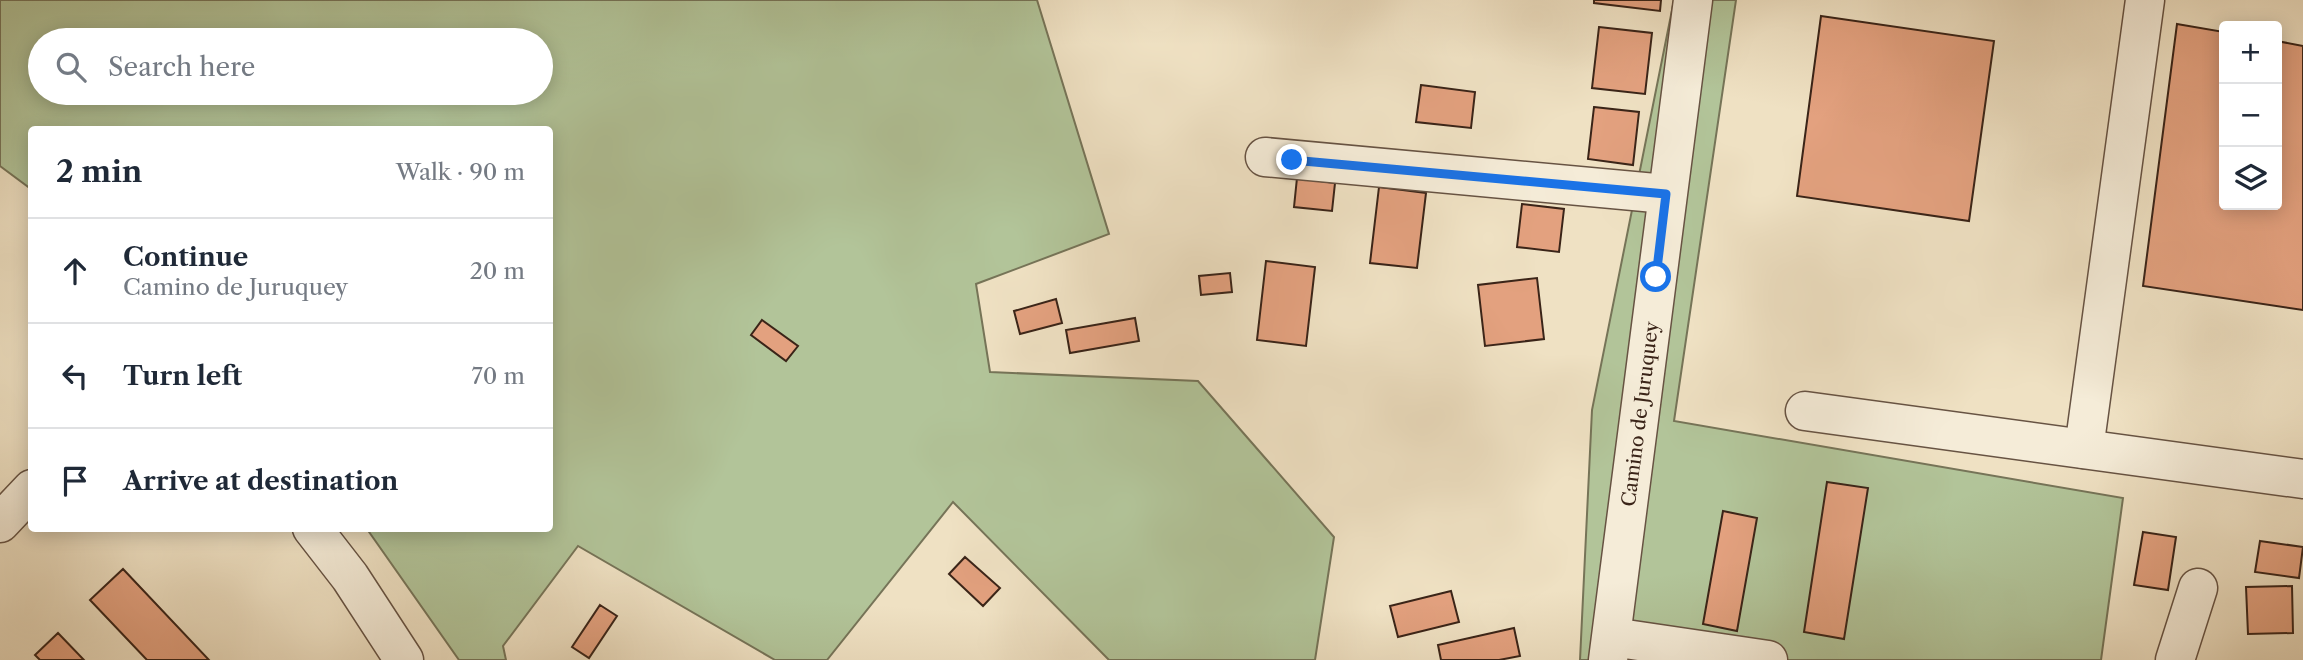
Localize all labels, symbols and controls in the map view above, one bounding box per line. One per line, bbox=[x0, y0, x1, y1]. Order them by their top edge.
map controls bbox=[2219, 21, 2282, 210]
button: + bbox=[2219, 21, 2282, 84]
search box bbox=[28, 28, 553, 105]
icon: search bbox=[52, 48, 90, 86]
text: Search here bbox=[108, 51, 255, 83]
button: − bbox=[2219, 84, 2282, 147]
route end bbox=[1276, 144, 1307, 175]
button: layers bbox=[2219, 147, 2282, 210]
text: 2 min bbox=[56, 153, 142, 190]
text: Walk · 90 m bbox=[396, 158, 525, 186]
text: Continue bbox=[123, 241, 248, 273]
icon: ahead bbox=[56, 252, 94, 290]
text: 20 m bbox=[470, 257, 525, 285]
route start bbox=[1640, 261, 1671, 292]
text: Camino de Juruquey bbox=[123, 273, 348, 301]
street label: Camino de Juruquey bbox=[1617, 320, 1664, 508]
icon: left bbox=[56, 357, 94, 395]
text: Turn left bbox=[123, 360, 242, 392]
text: 70 m bbox=[472, 362, 525, 390]
icon: arrive bbox=[56, 462, 94, 500]
text: Arrive at destination bbox=[123, 465, 398, 497]

